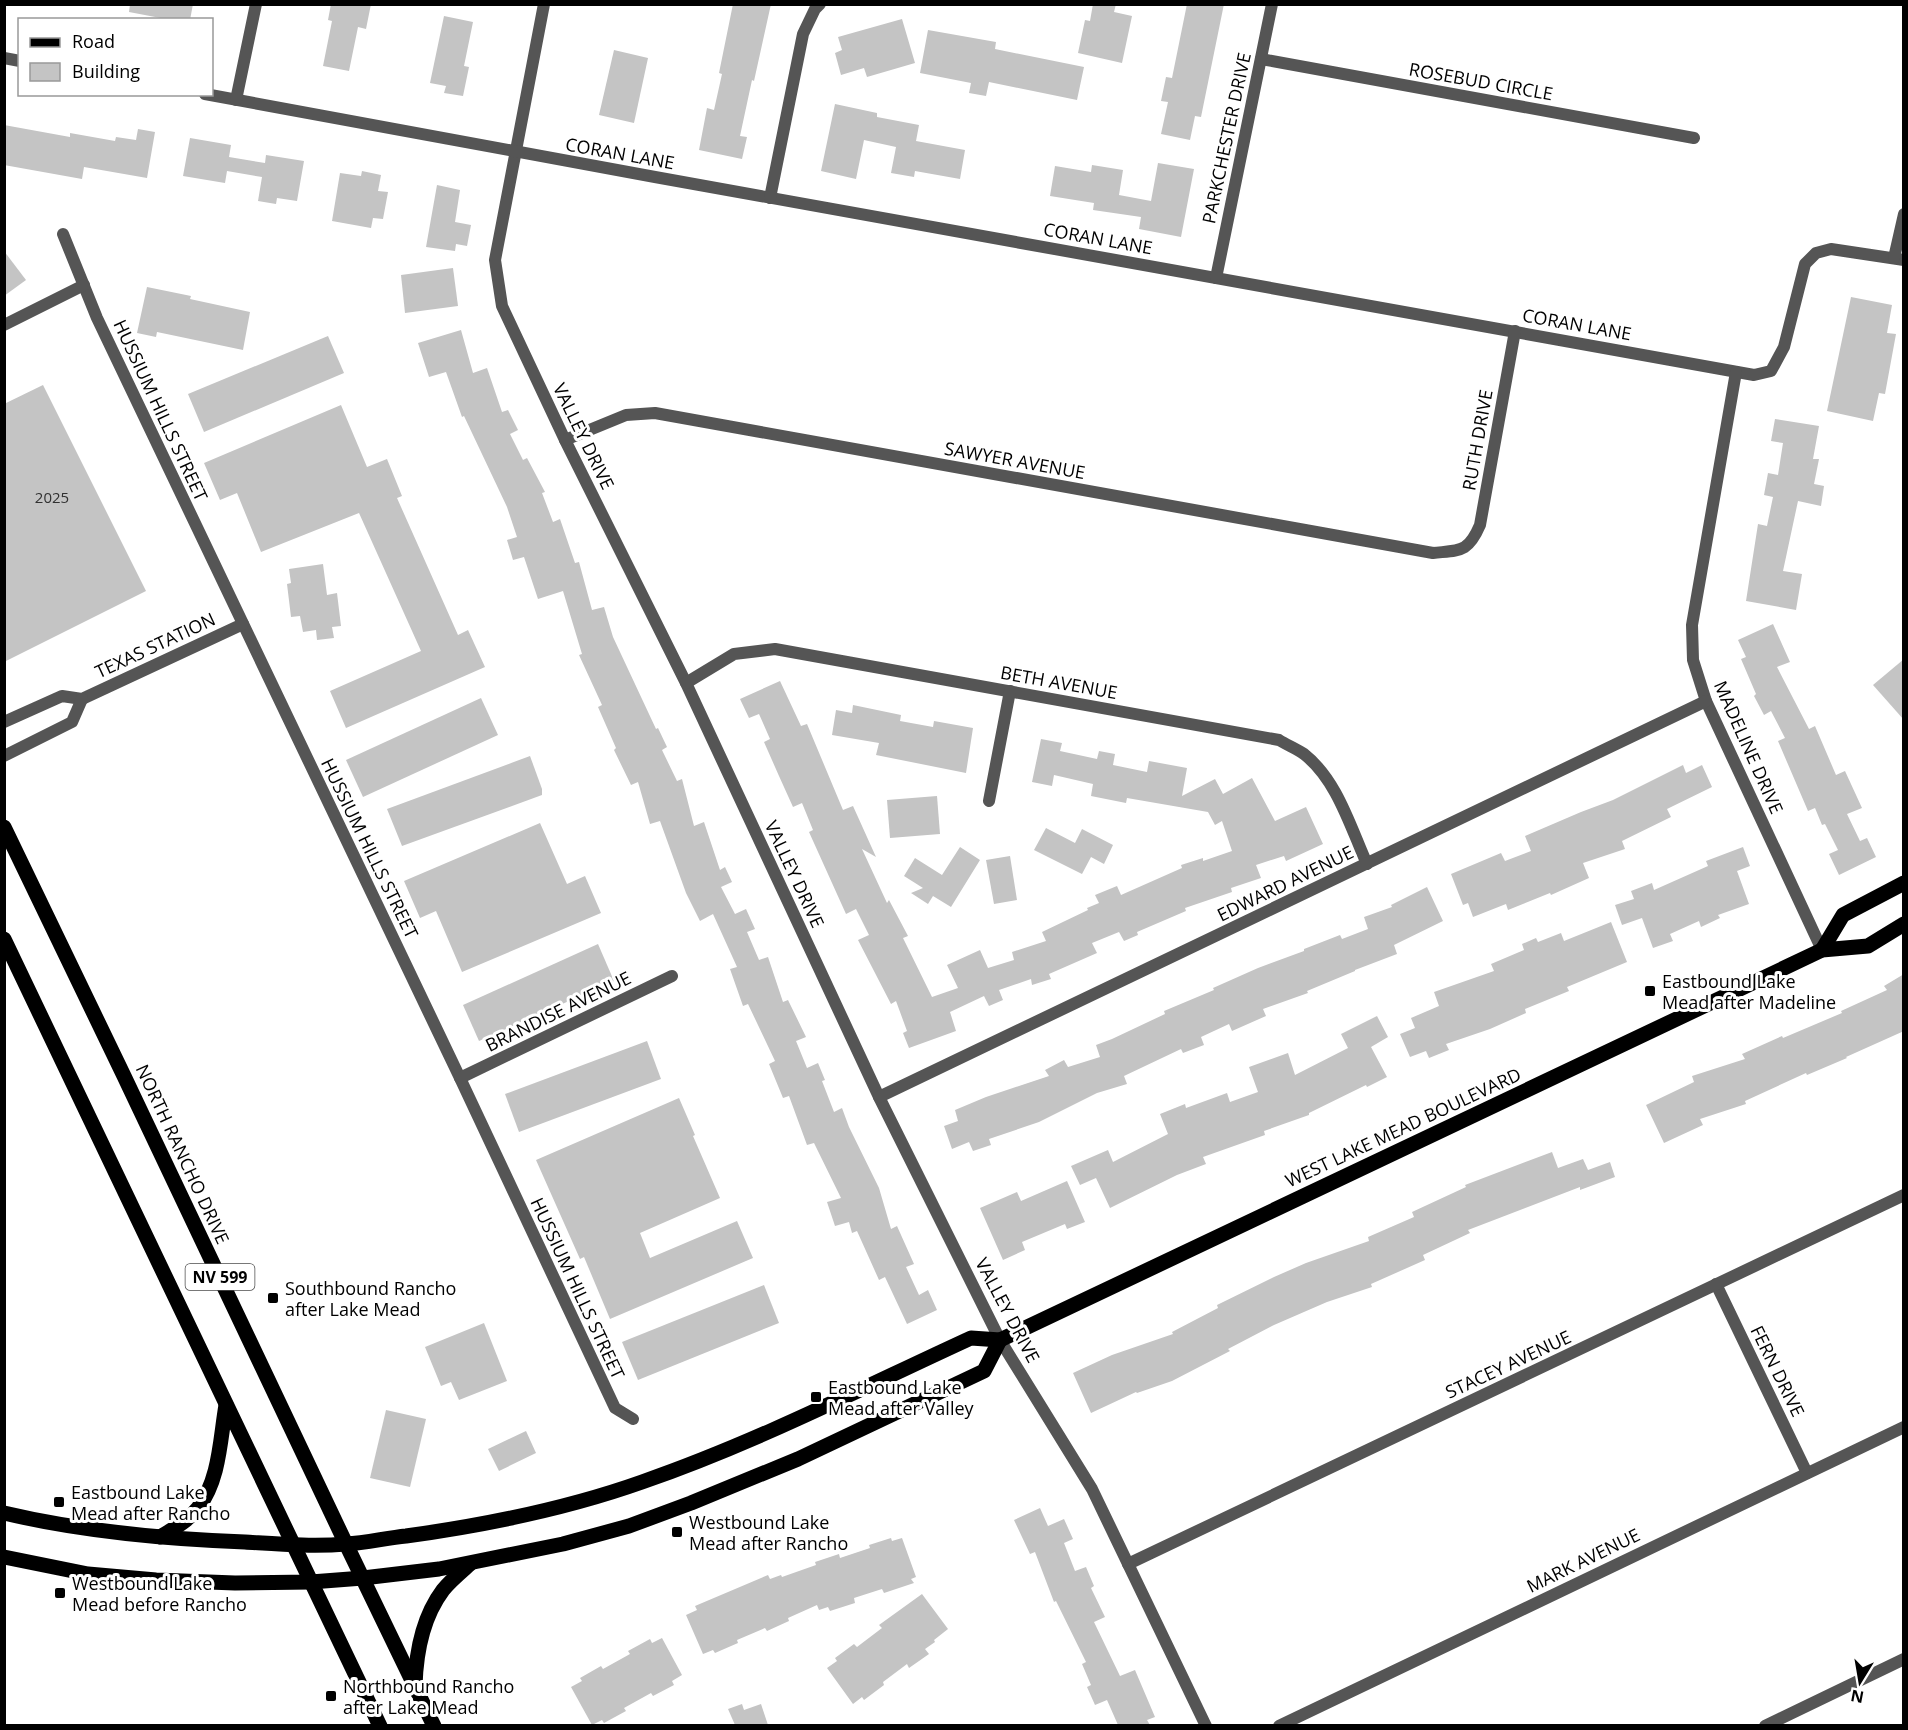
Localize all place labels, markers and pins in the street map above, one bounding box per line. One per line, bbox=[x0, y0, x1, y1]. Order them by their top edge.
place label: Eastbound Lake Mead after Madeline bbox=[1662, 969, 1836, 1014]
marker: Eastbound Lake Mead after Madeline bbox=[1643, 984, 1657, 998]
place label: Southbound Rancho after Lake Mead bbox=[285, 1276, 456, 1321]
marker: Southbound Rancho after Lake Mead bbox=[266, 1291, 280, 1305]
place label: Eastbound Lake Mead after Valley bbox=[828, 1375, 975, 1420]
marker: Eastbound Lake Mead after Valley bbox=[809, 1390, 823, 1404]
place label: Eastbound Lake Mead after Rancho bbox=[71, 1480, 230, 1525]
marker: Eastbound Lake Mead after Rancho bbox=[52, 1495, 66, 1509]
place label: Westbound Lake Mead after Rancho bbox=[689, 1510, 848, 1555]
marker: Westbound Lake Mead after Rancho bbox=[670, 1525, 684, 1539]
place label: Westbound Lake Mead before Rancho bbox=[72, 1571, 247, 1616]
marker: Westbound Lake Mead before Rancho bbox=[53, 1586, 67, 1600]
place label: Northbound Rancho after Lake Mead bbox=[343, 1674, 514, 1719]
marker: Northbound Rancho after Lake Mead bbox=[324, 1689, 338, 1703]

